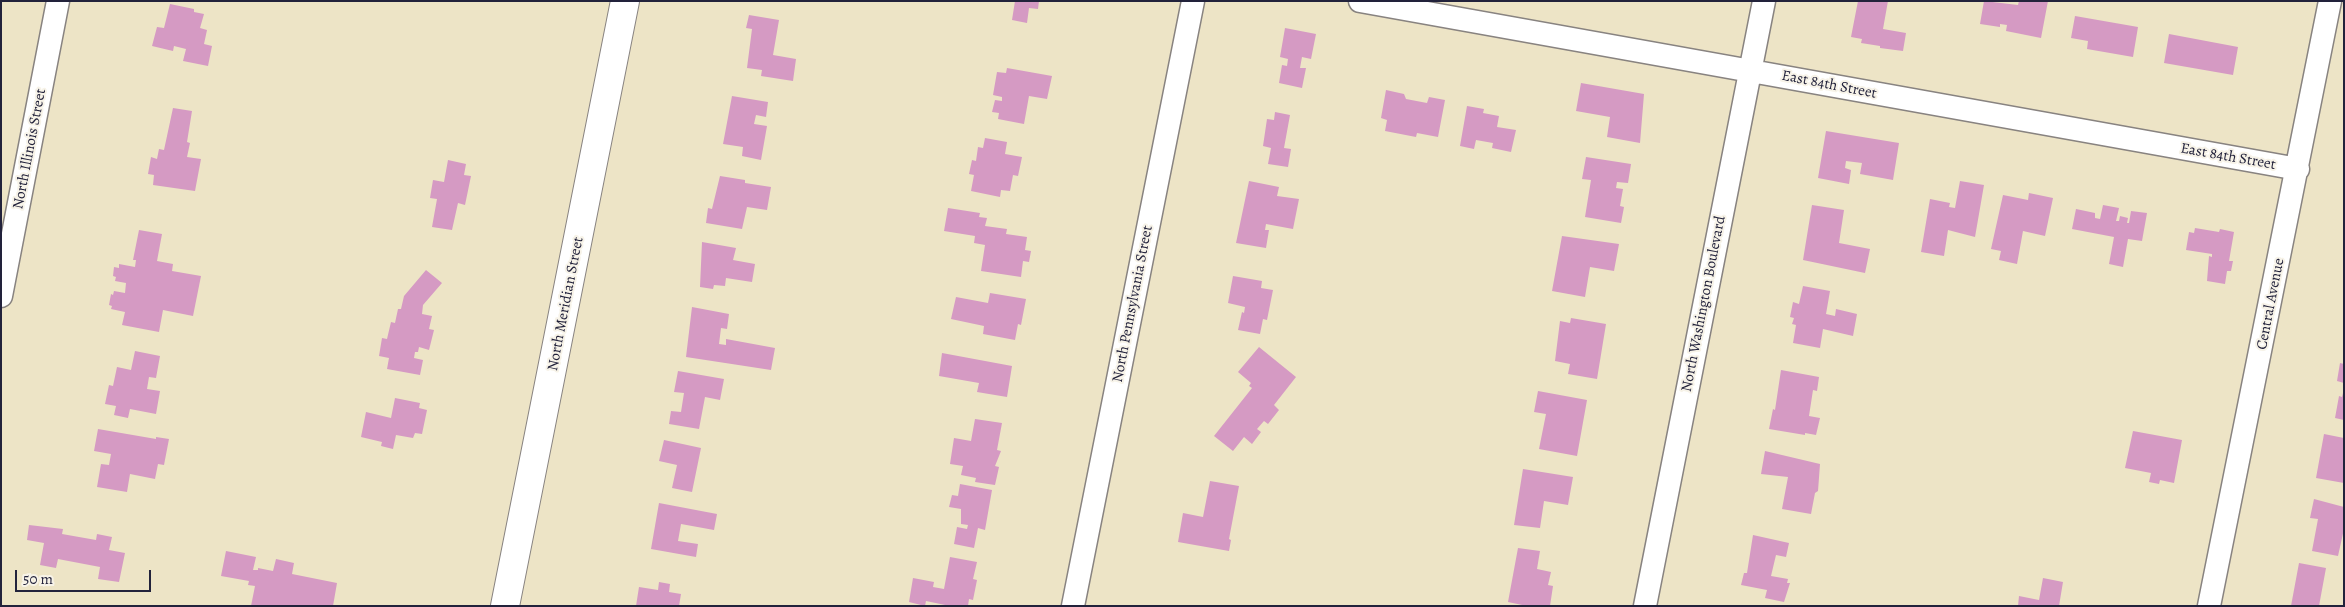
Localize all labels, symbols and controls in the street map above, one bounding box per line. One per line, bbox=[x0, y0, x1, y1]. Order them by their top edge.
street label: East 84th Street bbox=[1780, 67, 1878, 103]
street label: North Illinois Street bbox=[9, 87, 51, 211]
street label: East 84th Street bbox=[2179, 140, 2277, 174]
street label: North Washington Boulevard bbox=[1678, 214, 1730, 394]
street label: North Pennsylvania Street bbox=[1109, 224, 1157, 384]
street label: North Meridian Street bbox=[544, 235, 588, 373]
street label: Central Avenue bbox=[2253, 257, 2289, 351]
scale bar bbox=[18, 560, 154, 592]
text: 50 m bbox=[23, 569, 53, 589]

